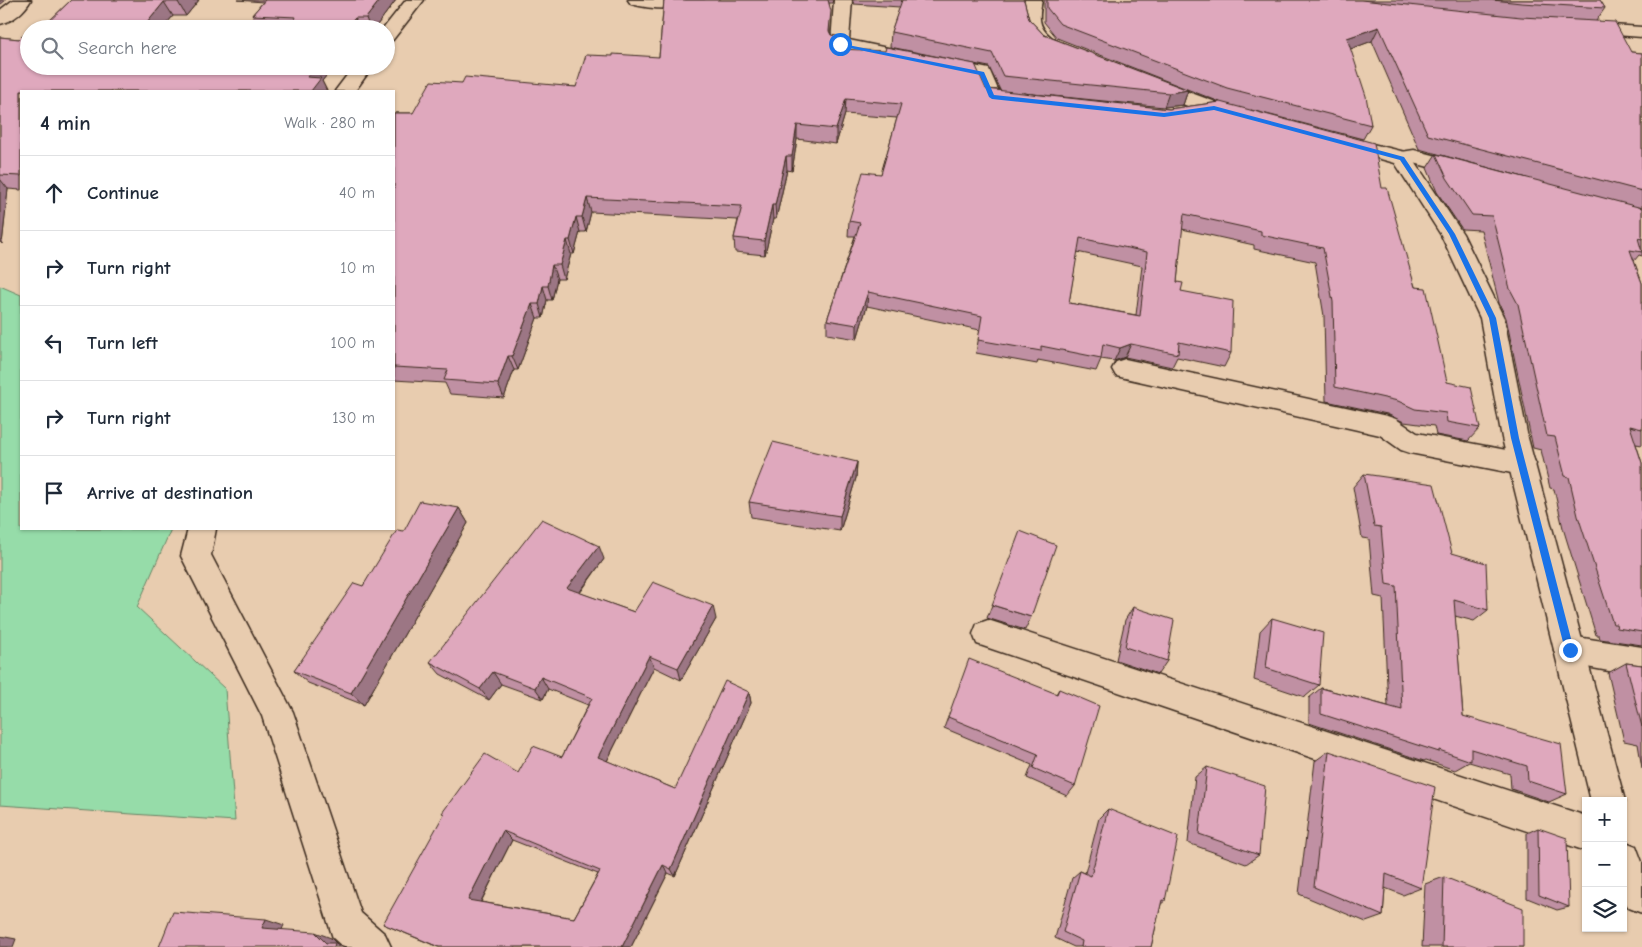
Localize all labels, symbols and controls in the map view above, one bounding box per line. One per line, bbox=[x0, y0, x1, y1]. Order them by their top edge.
search box bbox=[20, 20, 395, 75]
route start bbox=[829, 33, 852, 56]
icon: search bbox=[38, 34, 66, 62]
text: Search here bbox=[78, 37, 177, 59]
text: 4 min bbox=[40, 111, 91, 135]
text: Walk · 280 m bbox=[284, 114, 375, 132]
icon: ahead bbox=[40, 179, 68, 207]
text: Continue bbox=[87, 182, 159, 204]
text: 40 m bbox=[339, 184, 375, 202]
icon: right bbox=[40, 254, 68, 282]
text: Turn right bbox=[87, 257, 171, 279]
text: 10 m bbox=[340, 259, 375, 277]
icon: left bbox=[40, 329, 68, 357]
text: Turn left bbox=[87, 332, 158, 354]
text: 100 m bbox=[331, 334, 375, 352]
icon: right bbox=[40, 404, 68, 432]
text: Turn right bbox=[87, 407, 171, 429]
text: 130 m bbox=[332, 409, 375, 427]
icon: arrive bbox=[40, 479, 68, 507]
text: Arrive at destination bbox=[87, 482, 253, 504]
route end bbox=[1559, 639, 1582, 662]
map controls bbox=[1582, 797, 1627, 932]
button: + bbox=[1582, 797, 1627, 842]
button: − bbox=[1582, 842, 1627, 887]
button: layers bbox=[1582, 887, 1627, 932]

